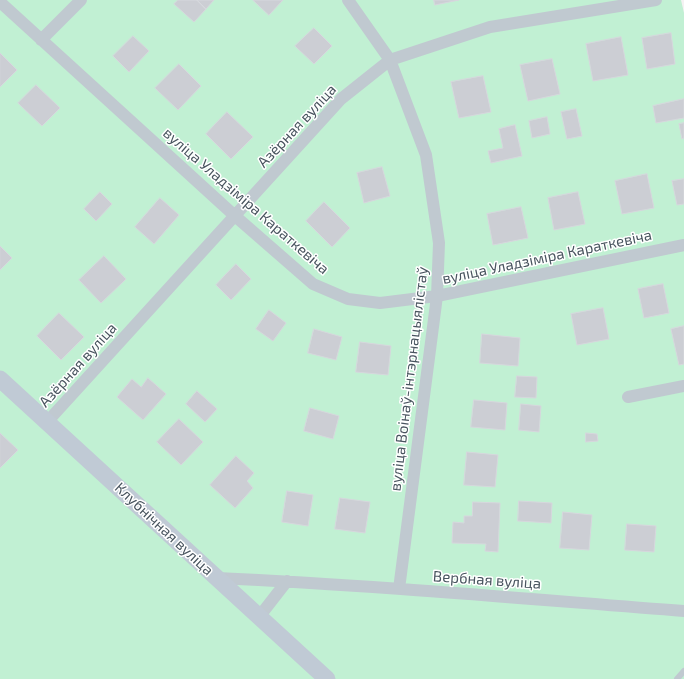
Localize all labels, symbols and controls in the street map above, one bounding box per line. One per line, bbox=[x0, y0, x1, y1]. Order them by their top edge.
street label: Азёрная вуліца bbox=[254, 81, 340, 171]
street label: вуліца Уладзіміра Караткевіча bbox=[159, 124, 333, 278]
street label: вуліца Уладзіміра Караткевіча bbox=[441, 226, 653, 288]
street label: вуліца Воінаў-інтэрнацыялістаў bbox=[386, 266, 432, 492]
street label: Азёрная вуліца bbox=[35, 319, 121, 411]
street label: Клубнічная вуліца bbox=[111, 479, 217, 579]
street label: Вербная вуліца bbox=[432, 567, 542, 593]

